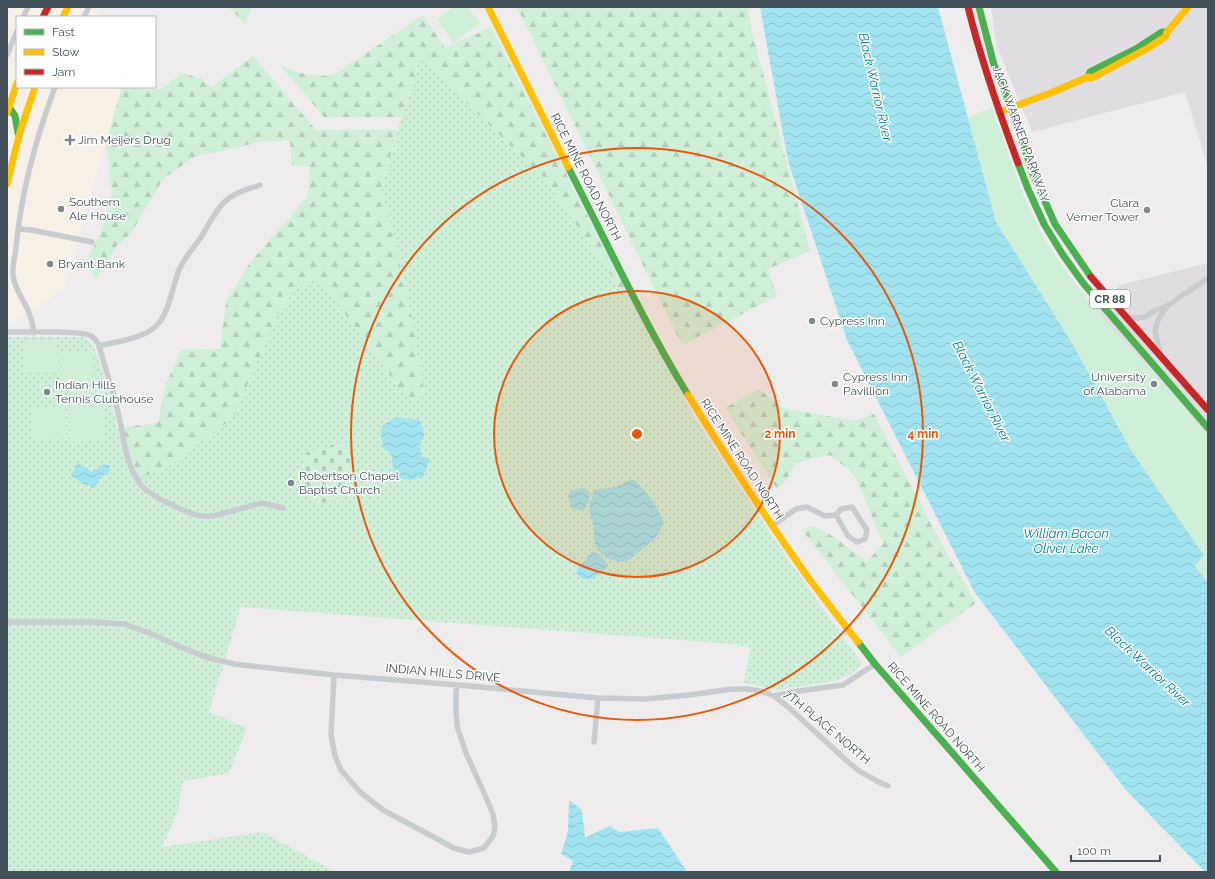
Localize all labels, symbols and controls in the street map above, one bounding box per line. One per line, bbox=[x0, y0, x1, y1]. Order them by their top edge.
legend bbox=[16, 16, 156, 88]
text: Fast bbox=[52, 25, 75, 39]
water label: Black Warrior River bbox=[856, 31, 895, 143]
text: Slow bbox=[52, 45, 79, 59]
street label: JACK WARNER PARKWAY bbox=[990, 64, 1052, 204]
text: Jam bbox=[52, 65, 75, 79]
street label: RICE MINE ROAD NORTH bbox=[548, 111, 624, 243]
place label: Jim Meijers Drug bbox=[78, 133, 171, 147]
marker: Jim Meijers Drug bbox=[65, 135, 75, 145]
place label: Southern Ale House bbox=[69, 195, 126, 223]
place label: Clara Verner Tower bbox=[1066, 196, 1140, 224]
marker: Southern Ale House bbox=[56, 204, 66, 214]
marker: Clara Verner Tower bbox=[1142, 205, 1152, 215]
place label: Bryant Bank bbox=[58, 257, 126, 271]
marker: Bryant Bank bbox=[45, 259, 55, 269]
road number: CR 88 bbox=[1090, 290, 1130, 308]
place label: Cypress Inn bbox=[820, 314, 885, 328]
marker: Cypress Inn bbox=[807, 316, 817, 326]
water label: Black Warrior River bbox=[950, 338, 1014, 445]
place label: Cypress Inn Pavillion bbox=[843, 370, 908, 398]
place label: University of Alabama bbox=[1083, 370, 1146, 398]
place label: Indian Hills Tennis Clubhouse bbox=[55, 378, 154, 406]
marker: Cypress Inn Pavillion bbox=[830, 379, 840, 389]
marker: University of Alabama bbox=[1149, 379, 1159, 389]
marker: Indian Hills Tennis Clubhouse bbox=[42, 387, 52, 397]
street label: RICE MINE ROAD NORTH bbox=[698, 396, 786, 522]
centre of rings bbox=[630, 427, 644, 441]
text: 2 min bbox=[764, 427, 796, 441]
text: 4 min bbox=[907, 427, 939, 441]
place label: Robertson Chapel Baptist Church bbox=[299, 469, 400, 497]
marker: Robertson Chapel Baptist Church bbox=[286, 478, 296, 488]
water label: William Bacon Oliver Lake bbox=[1023, 526, 1109, 556]
water label: Black Warrior River bbox=[1102, 623, 1194, 710]
street label: RICE MINE ROAD NORTH bbox=[884, 659, 988, 775]
street label: INDIAN HILLS DRIVE bbox=[385, 661, 501, 685]
street label: 7TH PLACE NORTH bbox=[781, 687, 873, 767]
scale bar bbox=[1071, 837, 1160, 863]
text: 100 m bbox=[1077, 844, 1111, 858]

